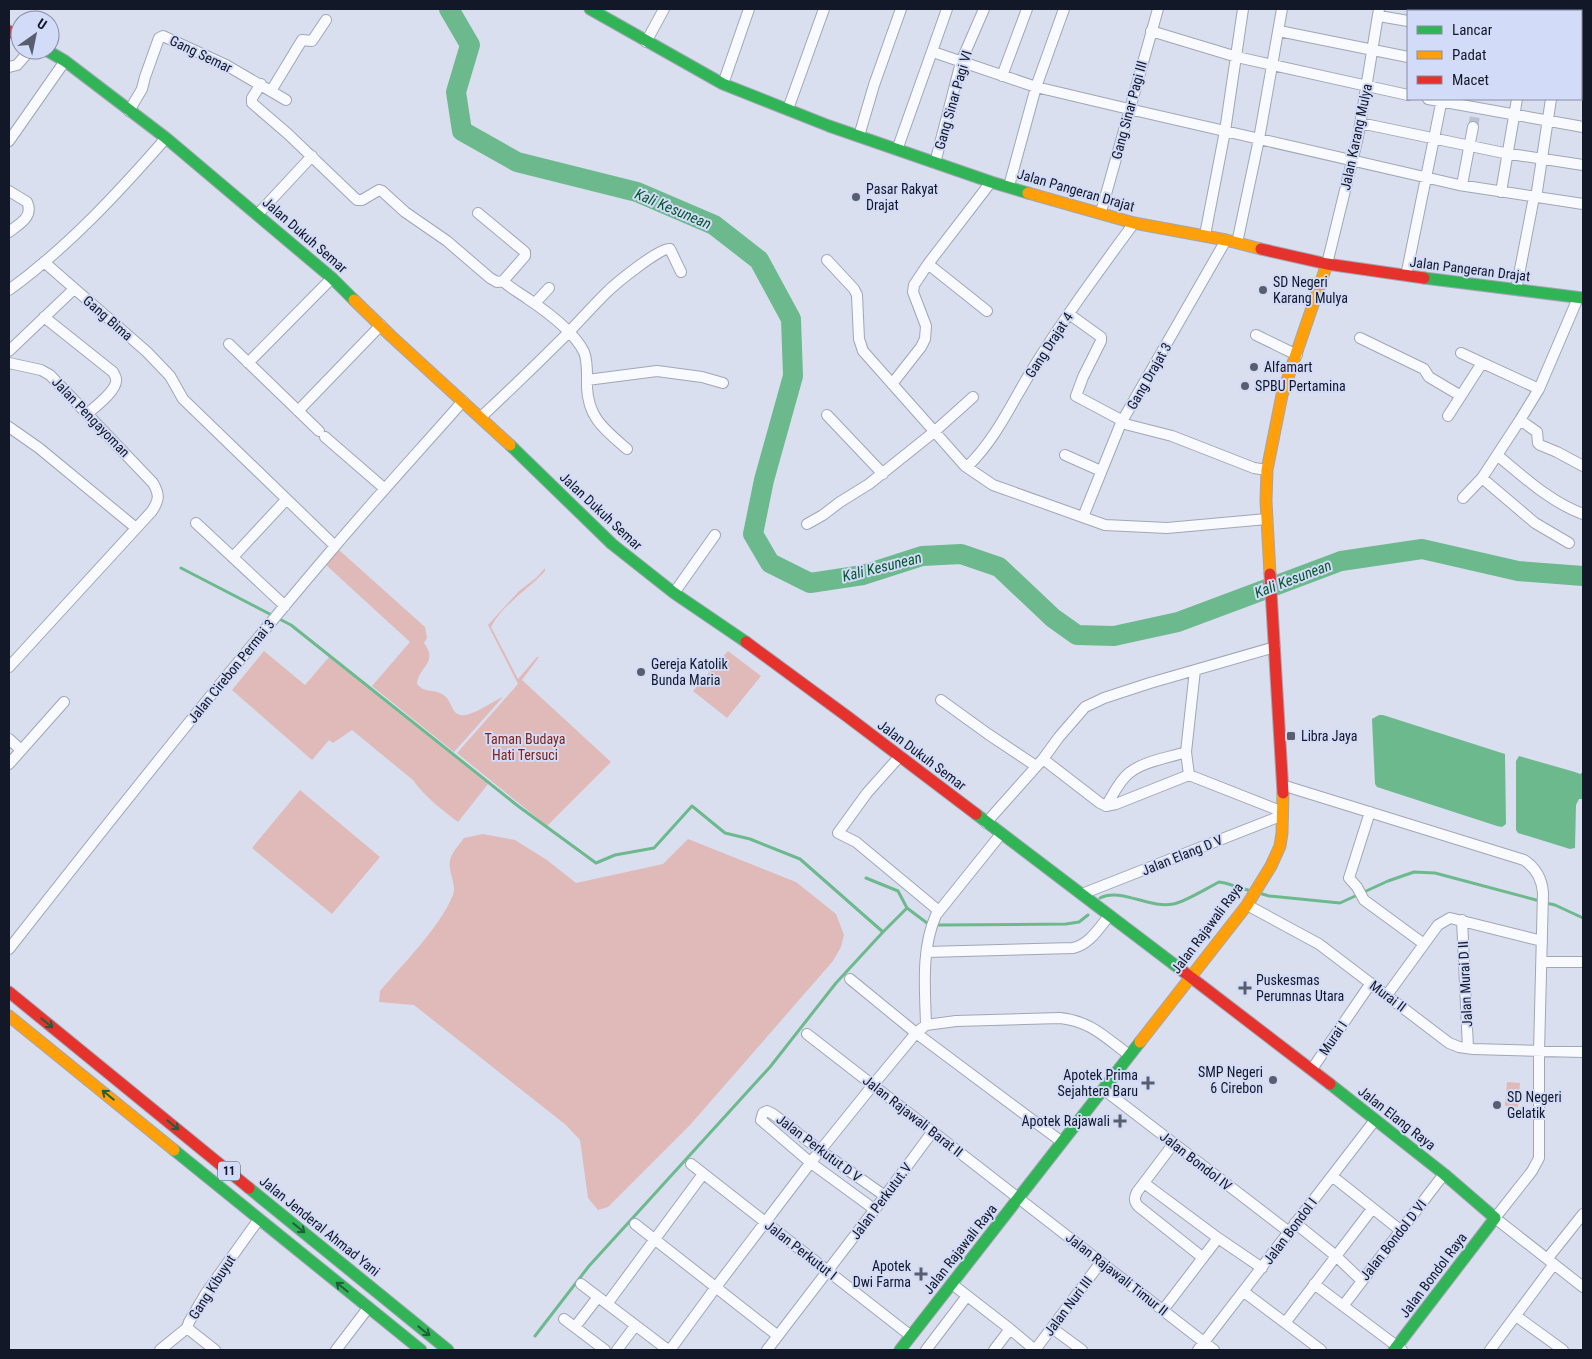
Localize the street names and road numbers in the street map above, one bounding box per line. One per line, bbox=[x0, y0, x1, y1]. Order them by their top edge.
street label: Gang Semar bbox=[167, 32, 235, 76]
street label: Gang Sinar Pagi VI bbox=[931, 49, 975, 151]
street label: Gang Sinar Pagi III bbox=[1108, 59, 1150, 161]
street label: Jalan Karang Mulya bbox=[1337, 82, 1375, 192]
street label: Jalan Pangeran Drajat bbox=[1015, 166, 1137, 214]
street label: Jalan Dukuh Semar bbox=[260, 194, 350, 276]
street label: Jalan Pangeran Drajat bbox=[1409, 254, 1531, 284]
street label: Gang Bima bbox=[80, 292, 136, 344]
street label: Gang Drajat 4 bbox=[1022, 309, 1076, 381]
street label: Gang Drajat 3 bbox=[1123, 340, 1175, 412]
street label: Jalan Pengayoman bbox=[49, 374, 133, 460]
street label: Jalan Dukuh Semar bbox=[557, 469, 645, 553]
street label: Jalan Cirebon Permai 3 bbox=[184, 616, 278, 726]
street label: Jalan Dukuh Semar bbox=[875, 717, 969, 793]
street label: Jalan Elang D V bbox=[1139, 831, 1225, 879]
street label: Jalan Rajawali Raya bbox=[1168, 880, 1246, 976]
street label: Jalan Murai D II bbox=[1455, 941, 1475, 1027]
street label: Murai II bbox=[1367, 977, 1409, 1015]
street label: Murai I bbox=[1316, 1018, 1350, 1058]
street label: Jalan Rajawali Barat II bbox=[860, 1072, 966, 1160]
street label: Jalan Elang Raya bbox=[1355, 1083, 1439, 1153]
street label: Jalan Perkutut D V bbox=[773, 1111, 865, 1185]
street label: Jalan Bondol IV bbox=[1157, 1128, 1235, 1194]
street label: Jalan Perkutut.V bbox=[847, 1160, 915, 1242]
road number: 11 bbox=[218, 1162, 240, 1180]
street label: Jalan Jenderal Ahmad Yani bbox=[257, 1173, 383, 1279]
street label: Jalan Bondol I bbox=[1260, 1195, 1320, 1267]
street label: Jalan Bondol D VI bbox=[1357, 1197, 1429, 1283]
street label: Jalan Rajawali Raya bbox=[920, 1201, 1000, 1297]
street label: Jalan Perkutut I bbox=[762, 1217, 840, 1283]
street label: Jalan Rajawali Timur II bbox=[1063, 1229, 1171, 1319]
street label: Jalan Bondol Raya bbox=[1396, 1230, 1470, 1320]
street label: Gang Kibuyut bbox=[185, 1252, 239, 1322]
street label: Jalan Nuri III bbox=[1041, 1273, 1095, 1339]

